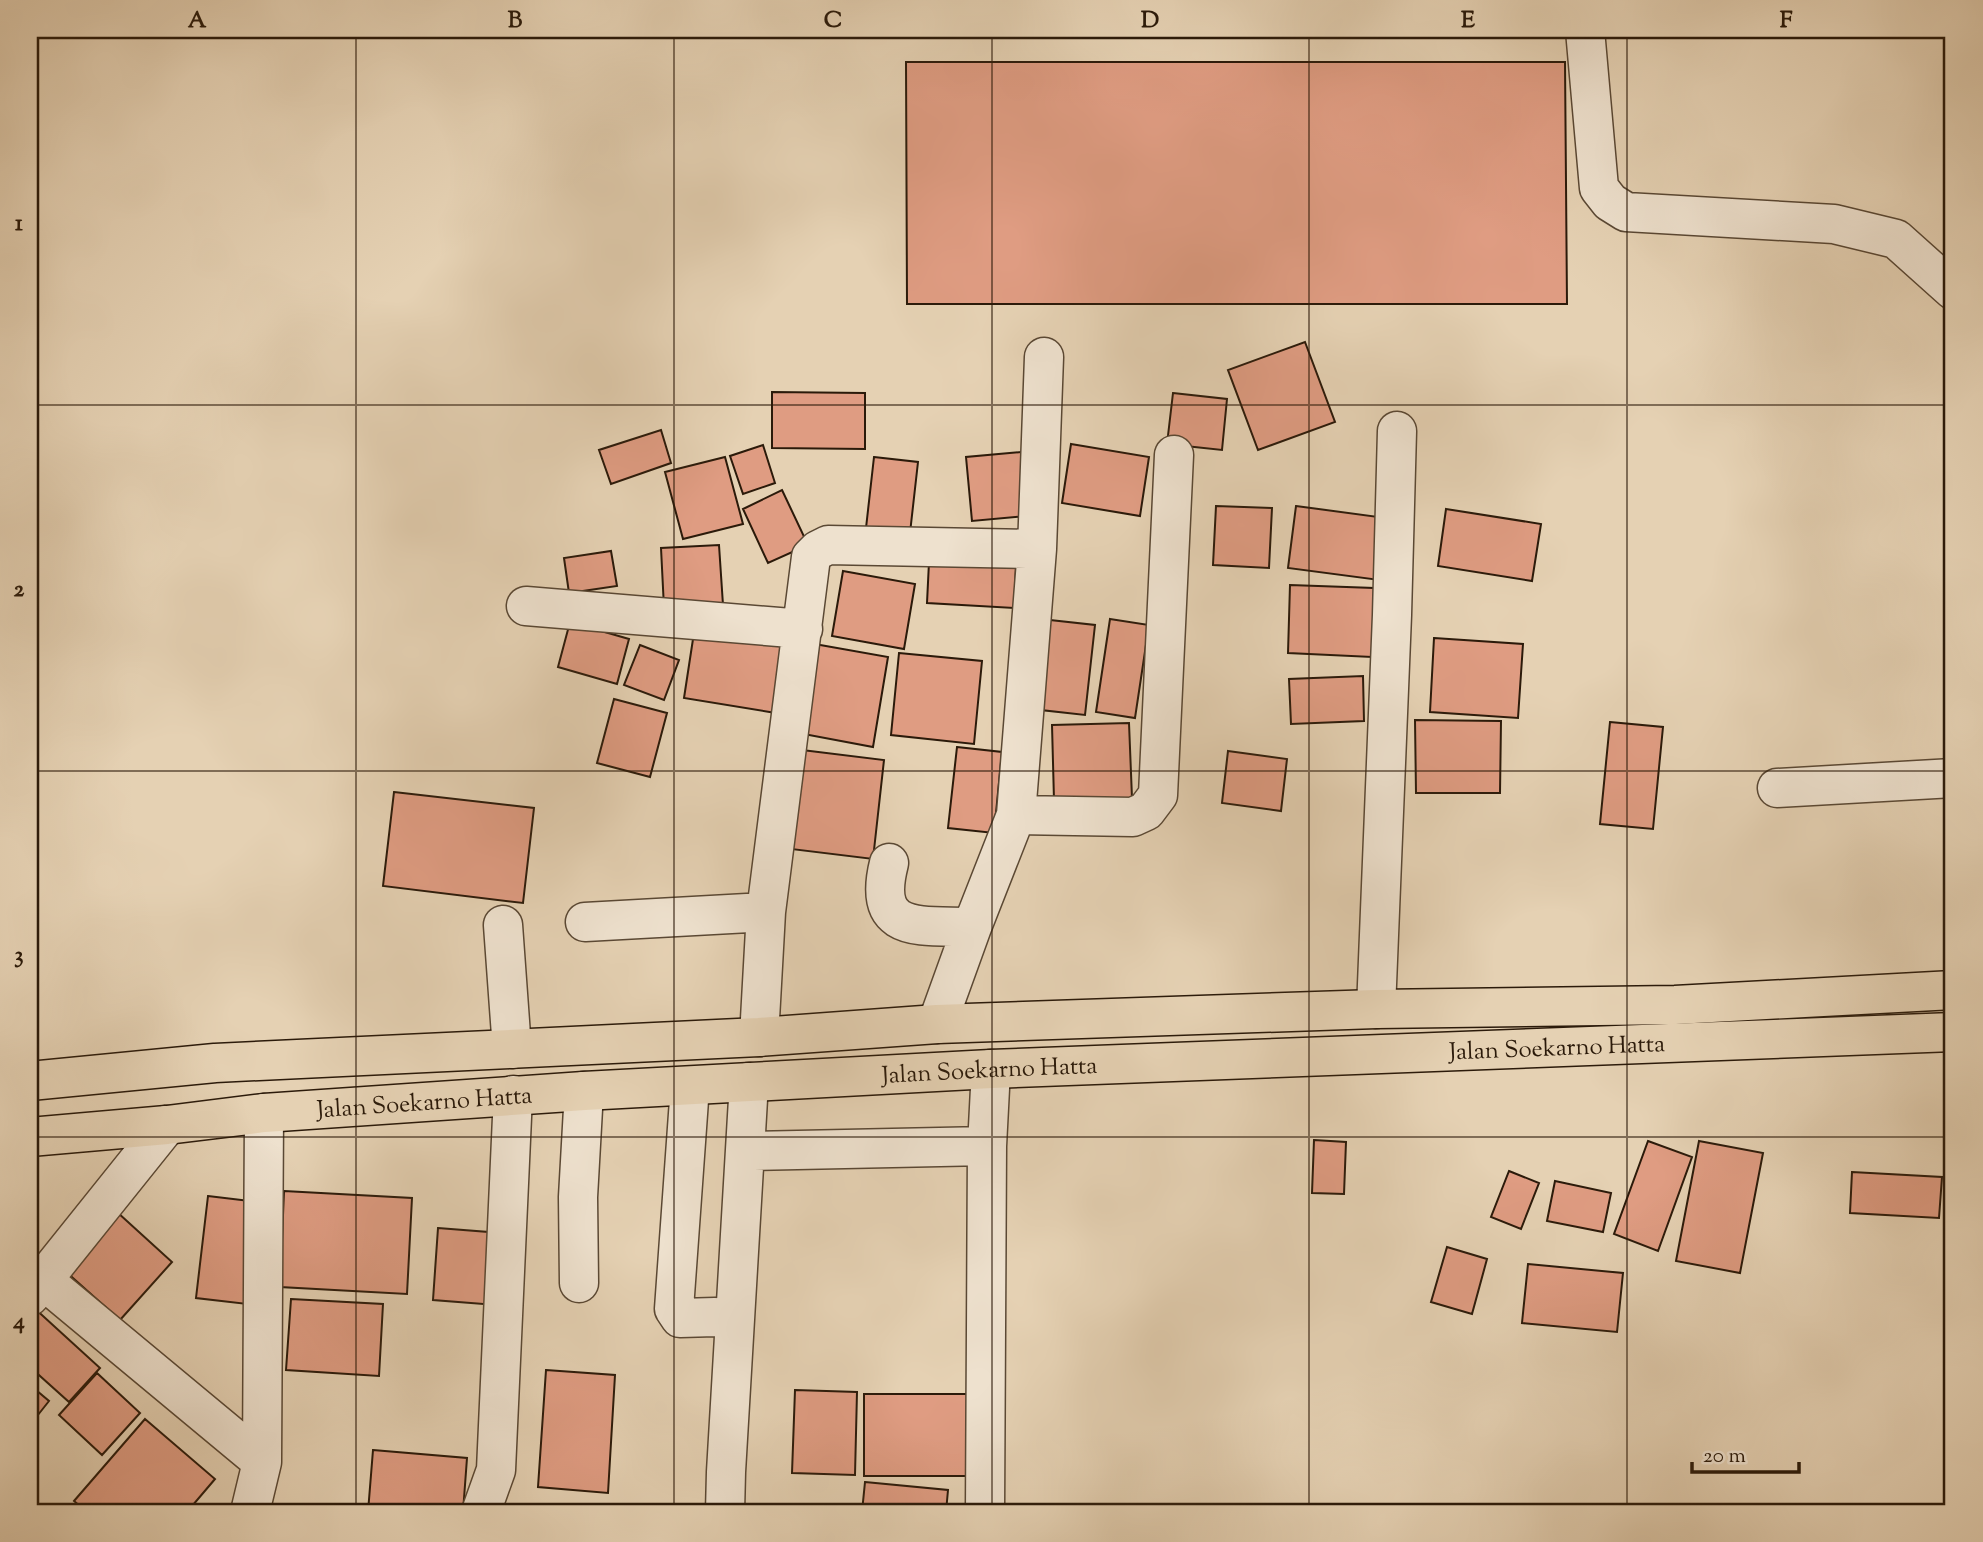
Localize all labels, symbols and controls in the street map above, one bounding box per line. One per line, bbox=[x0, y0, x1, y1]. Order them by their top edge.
text: A bbox=[188, 5, 207, 38]
text: B bbox=[508, 5, 523, 38]
text: C bbox=[824, 5, 842, 38]
text: D bbox=[1141, 5, 1159, 38]
text: E bbox=[1461, 5, 1475, 38]
text: F bbox=[1780, 5, 1793, 38]
text: 1 bbox=[15, 208, 23, 241]
text: 2 bbox=[14, 574, 25, 607]
text: 3 bbox=[14, 940, 24, 973]
street label: Jalan Soekarno Hatta bbox=[1446, 1028, 1666, 1070]
street label: Jalan Soekarno Hatta bbox=[879, 1050, 1098, 1094]
street label: Jalan Soekarno Hatta bbox=[314, 1080, 533, 1128]
text: 4 bbox=[12, 1306, 25, 1339]
scale bar bbox=[1692, 1430, 1799, 1474]
text: 20 m bbox=[1703, 1442, 1746, 1472]

